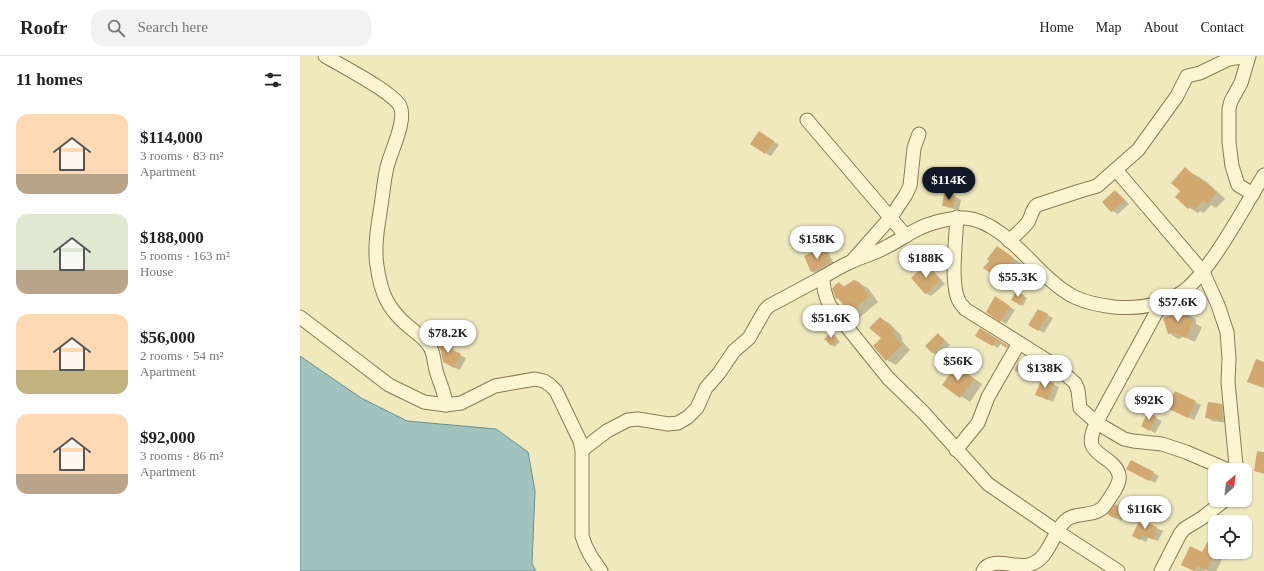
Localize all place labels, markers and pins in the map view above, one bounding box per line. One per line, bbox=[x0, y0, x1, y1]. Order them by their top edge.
pin: $114K bbox=[921, 167, 977, 201]
pin: $158K bbox=[789, 226, 845, 260]
pin: $188K bbox=[898, 245, 954, 279]
pin: $55.3K bbox=[985, 264, 1051, 298]
pin: $57.6K bbox=[1145, 289, 1211, 323]
pin: $51.6K bbox=[798, 305, 864, 339]
pin: $78.2K bbox=[415, 320, 481, 354]
pin: $56K bbox=[934, 348, 982, 382]
pin: $138K bbox=[1017, 355, 1073, 389]
pin: $92K bbox=[1125, 387, 1173, 421]
pin: $116K bbox=[1117, 496, 1173, 530]

